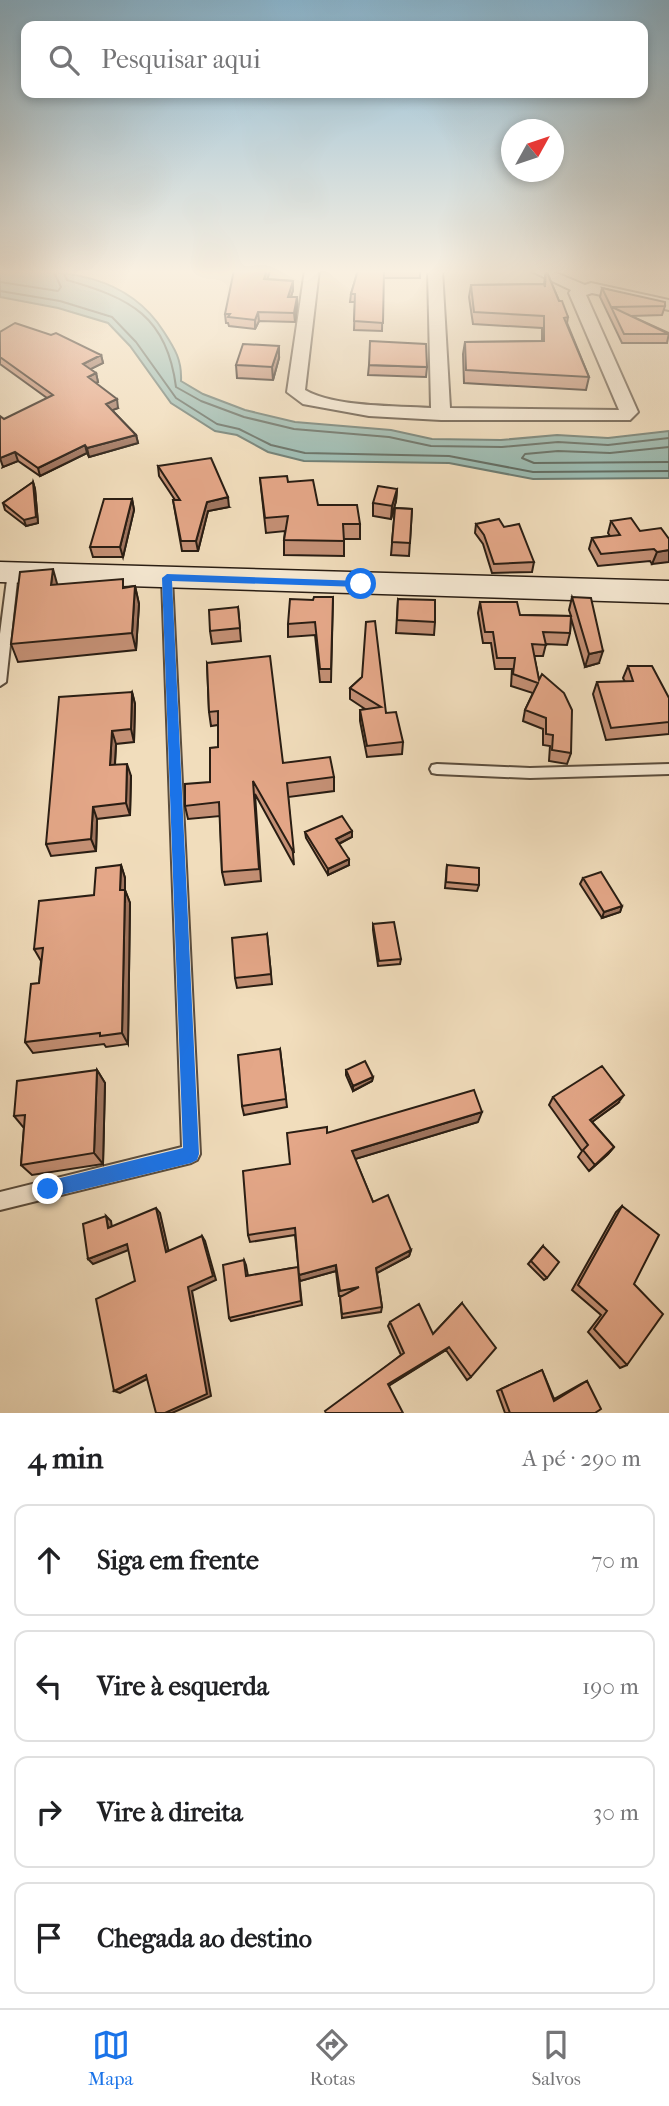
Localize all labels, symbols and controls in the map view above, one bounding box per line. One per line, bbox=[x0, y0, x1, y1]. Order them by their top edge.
search box bbox=[21, 21, 648, 98]
icon: search bbox=[45, 41, 83, 79]
text: Pesquisar aqui bbox=[101, 44, 261, 75]
north arrow bbox=[501, 119, 564, 182]
route start bbox=[345, 568, 376, 599]
route end bbox=[32, 1173, 63, 1204]
text: 4 min bbox=[28, 1441, 103, 1476]
text: A pé · 290 m bbox=[522, 1445, 641, 1472]
icon: ahead bbox=[30, 1541, 68, 1579]
text: Siga em frente bbox=[97, 1545, 259, 1576]
text: 70 m bbox=[591, 1547, 639, 1574]
icon: left bbox=[30, 1667, 68, 1705]
text: Vire à esquerda bbox=[97, 1671, 269, 1702]
text: 190 m bbox=[582, 1673, 639, 1700]
icon: right bbox=[30, 1793, 68, 1831]
text: Vire à direita bbox=[97, 1797, 243, 1828]
text: 30 m bbox=[593, 1799, 639, 1826]
icon: arrive bbox=[30, 1919, 68, 1957]
text: Chegada ao destino bbox=[97, 1923, 312, 1954]
tab: Mapa bbox=[88, 2026, 133, 2090]
tab: Rotas bbox=[310, 2026, 355, 2090]
tab: Salvos bbox=[532, 2026, 581, 2090]

